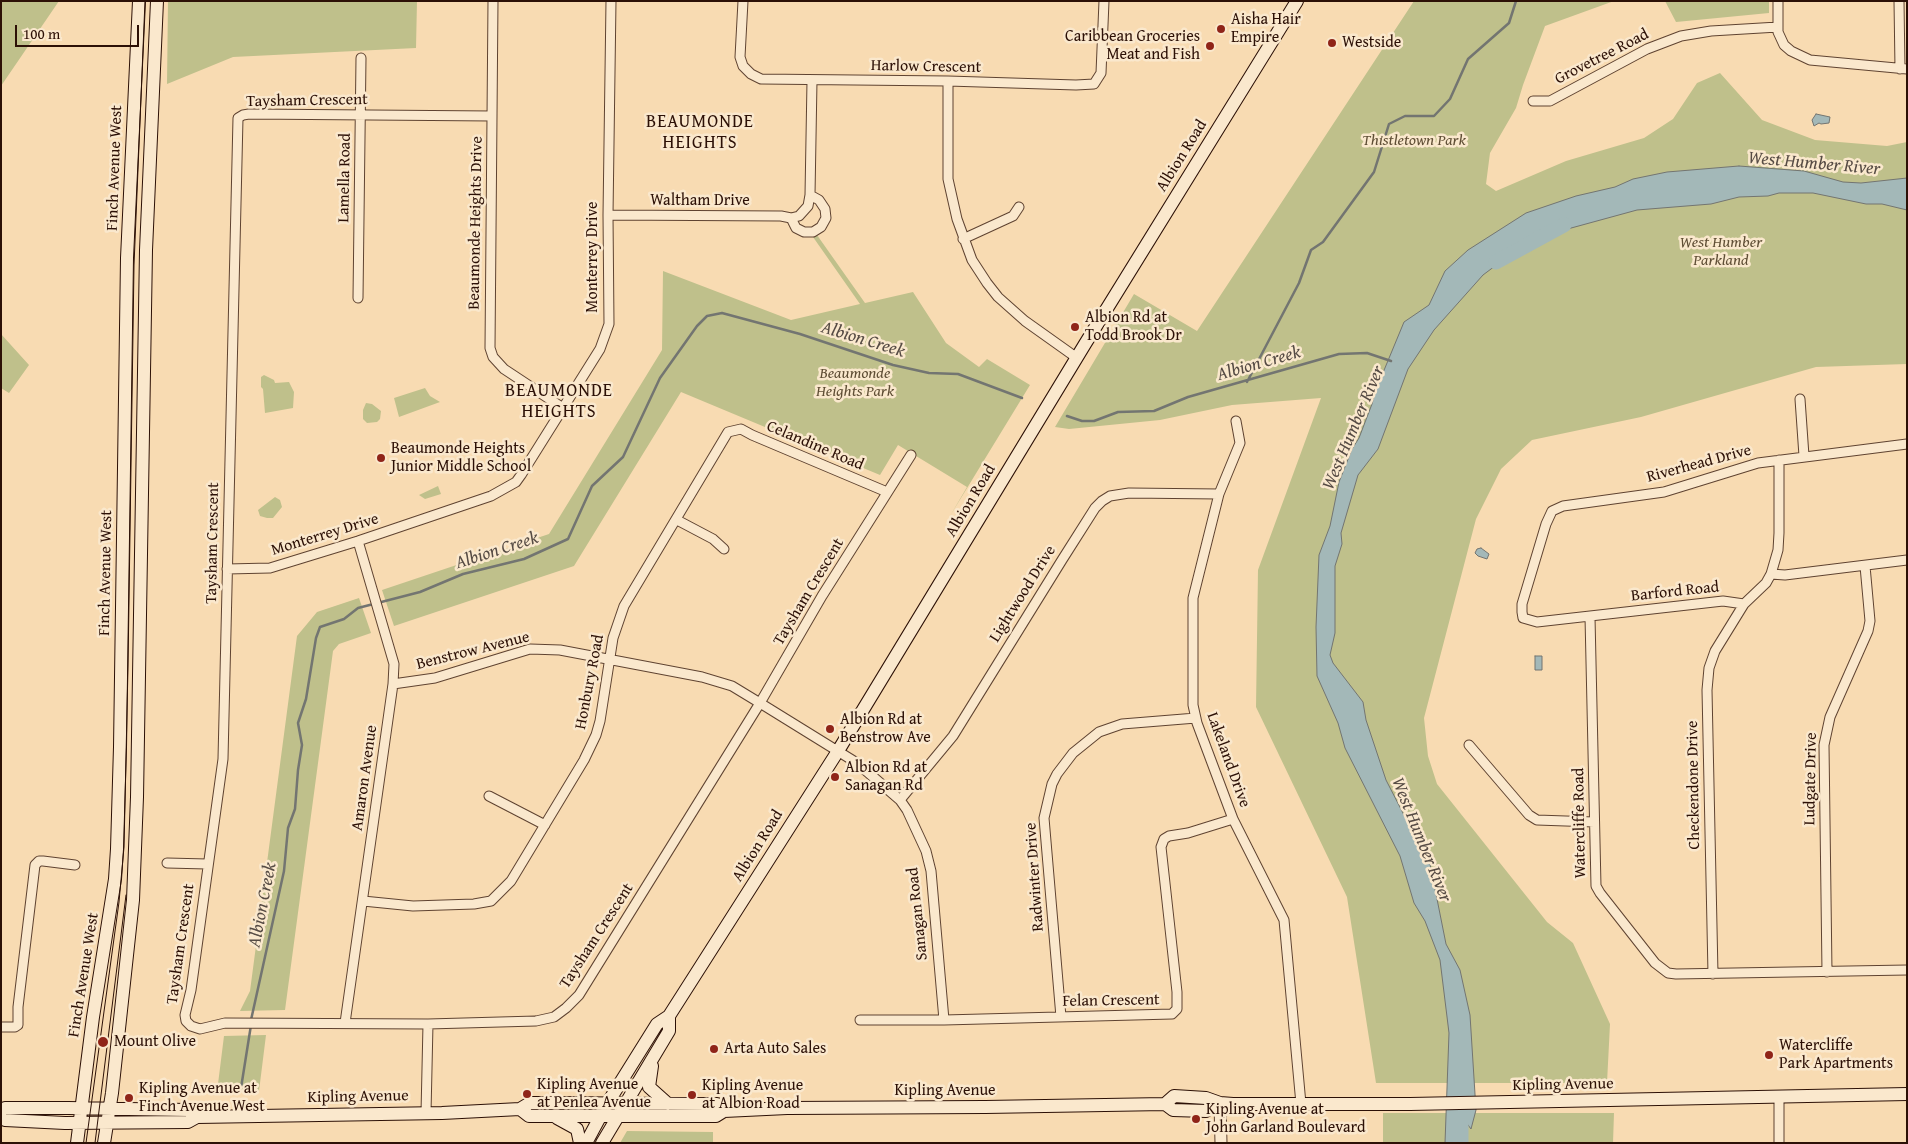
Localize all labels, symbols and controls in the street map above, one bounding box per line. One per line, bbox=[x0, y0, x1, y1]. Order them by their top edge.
place label: Aisha Hair Empire bbox=[1231, 10, 1301, 48]
scale bar bbox=[18, 15, 141, 47]
text: 100 m bbox=[23, 23, 60, 44]
marker: Aisha Hair Empire bbox=[1215, 23, 1227, 35]
street label: Grovetree Road bbox=[1552, 25, 1652, 89]
place label: Caribbean Groceries Meat and Fish bbox=[1065, 27, 1200, 65]
place label: Westside bbox=[1342, 33, 1401, 53]
marker: Westside bbox=[1326, 37, 1338, 49]
marker: Caribbean Groceries Meat and Fish bbox=[1204, 40, 1216, 52]
street label: Harlow Crescent bbox=[871, 56, 981, 78]
street label: Taysham Crescent bbox=[246, 90, 368, 112]
street label: Finch Avenue West bbox=[103, 105, 127, 231]
district label: BEAUMONDE HEIGHTS bbox=[645, 111, 755, 154]
street label: Albion Road bbox=[1152, 117, 1212, 195]
park label: Thistletown Park bbox=[1362, 131, 1466, 151]
street label: Lamella Road bbox=[335, 133, 355, 223]
street label: Beaumonde Heights Drive bbox=[465, 136, 487, 310]
water label: West Humber River bbox=[1747, 147, 1881, 181]
street label: Waltham Drive bbox=[650, 191, 750, 211]
street label: Monterrey Drive bbox=[583, 201, 603, 313]
park label: West Humber Parkland bbox=[1680, 233, 1762, 271]
place label: Albion Rd at Todd Brook Dr bbox=[1085, 308, 1182, 346]
water label: Albion Creek bbox=[819, 317, 907, 363]
marker: Albion Rd at Todd Brook Dr bbox=[1069, 321, 1081, 333]
water label: Albion Creek bbox=[1215, 342, 1303, 386]
water label: West Humber River bbox=[1318, 363, 1390, 493]
park label: Beaumonde Heights Park bbox=[816, 364, 894, 402]
district label: BEAUMONDE HEIGHTS bbox=[504, 380, 614, 422]
street label: Celandine Road bbox=[763, 417, 867, 475]
place label: Beaumonde Heights Junior Middle School bbox=[391, 439, 531, 477]
street label: Riverhead Drive bbox=[1645, 441, 1753, 487]
marker: Beaumonde Heights Junior Middle School bbox=[375, 452, 387, 464]
street label: Albion Road bbox=[942, 461, 1000, 541]
street label: Taysham Crescent bbox=[202, 482, 224, 604]
street label: Finch Avenue West bbox=[95, 510, 117, 636]
street label: Monterrey Drive bbox=[269, 510, 381, 560]
water label: Albion Creek bbox=[453, 527, 541, 575]
street label: Taysham Crescent bbox=[769, 535, 849, 649]
street label: Lightwood Drive bbox=[986, 542, 1060, 646]
street label: Barford Road bbox=[1630, 578, 1720, 606]
street label: Benstrow Avenue bbox=[414, 628, 532, 674]
street label: Honbury Road bbox=[571, 633, 609, 731]
place label: Albion Rd at Benstrow Ave bbox=[840, 710, 931, 748]
street label: Lakeland Drive bbox=[1202, 710, 1254, 810]
street label: Checkendone Drive bbox=[1683, 720, 1705, 850]
marker: Albion Rd at Benstrow Ave bbox=[824, 723, 836, 735]
street label: Amaron Avenue bbox=[348, 724, 382, 832]
street label: Ludgate Drive bbox=[1801, 732, 1821, 826]
place label: Albion Rd at Sanagan Rd bbox=[845, 758, 927, 796]
street label: Watercliffe Road bbox=[1569, 768, 1591, 878]
marker: Albion Rd at Sanagan Rd bbox=[829, 771, 841, 783]
water label: West Humber River bbox=[1386, 775, 1456, 905]
street label: Albion Road bbox=[728, 807, 788, 885]
street label: Radwinter Drive bbox=[1022, 822, 1048, 932]
water label: Albion Creek bbox=[244, 861, 282, 949]
street label: Sanagan Road bbox=[904, 867, 932, 961]
street label: Taysham Crescent bbox=[556, 880, 638, 992]
street label: Taysham Crescent bbox=[163, 883, 199, 1005]
street label: Finch Avenue West bbox=[65, 911, 103, 1039]
street label: Felan Crescent bbox=[1062, 991, 1160, 1011]
place label: Mount Olive bbox=[114, 1032, 196, 1052]
marker: Mount Olive bbox=[96, 1035, 110, 1049]
place label: Watercliffe Park Apartments bbox=[1779, 1036, 1893, 1074]
place label: Arta Auto Sales bbox=[724, 1039, 826, 1059]
marker: Arta Auto Sales bbox=[708, 1043, 720, 1055]
marker: Watercliffe Park Apartments bbox=[1763, 1049, 1775, 1061]
place label: Kipling Avenue at Penlea Avenue bbox=[537, 1075, 651, 1113]
street label: Kipling Avenue bbox=[1512, 1075, 1614, 1095]
place label: Kipling Avenue at Albion Road bbox=[702, 1076, 803, 1114]
place label: Kipling Avenue at Finch Avenue West bbox=[139, 1079, 265, 1117]
street label: Kipling Avenue bbox=[894, 1081, 996, 1101]
street label: Kipling Avenue bbox=[307, 1087, 409, 1107]
marker: Kipling Avenue at Penlea Avenue bbox=[521, 1088, 533, 1100]
marker: Kipling Avenue at Albion Road bbox=[686, 1089, 698, 1101]
marker: Kipling Avenue at Finch Avenue West bbox=[123, 1092, 135, 1104]
place label: Kipling Avenue at John Garland Boulevard bbox=[1206, 1100, 1365, 1138]
marker: Kipling Avenue at John Garland Boulevard bbox=[1190, 1113, 1202, 1125]

